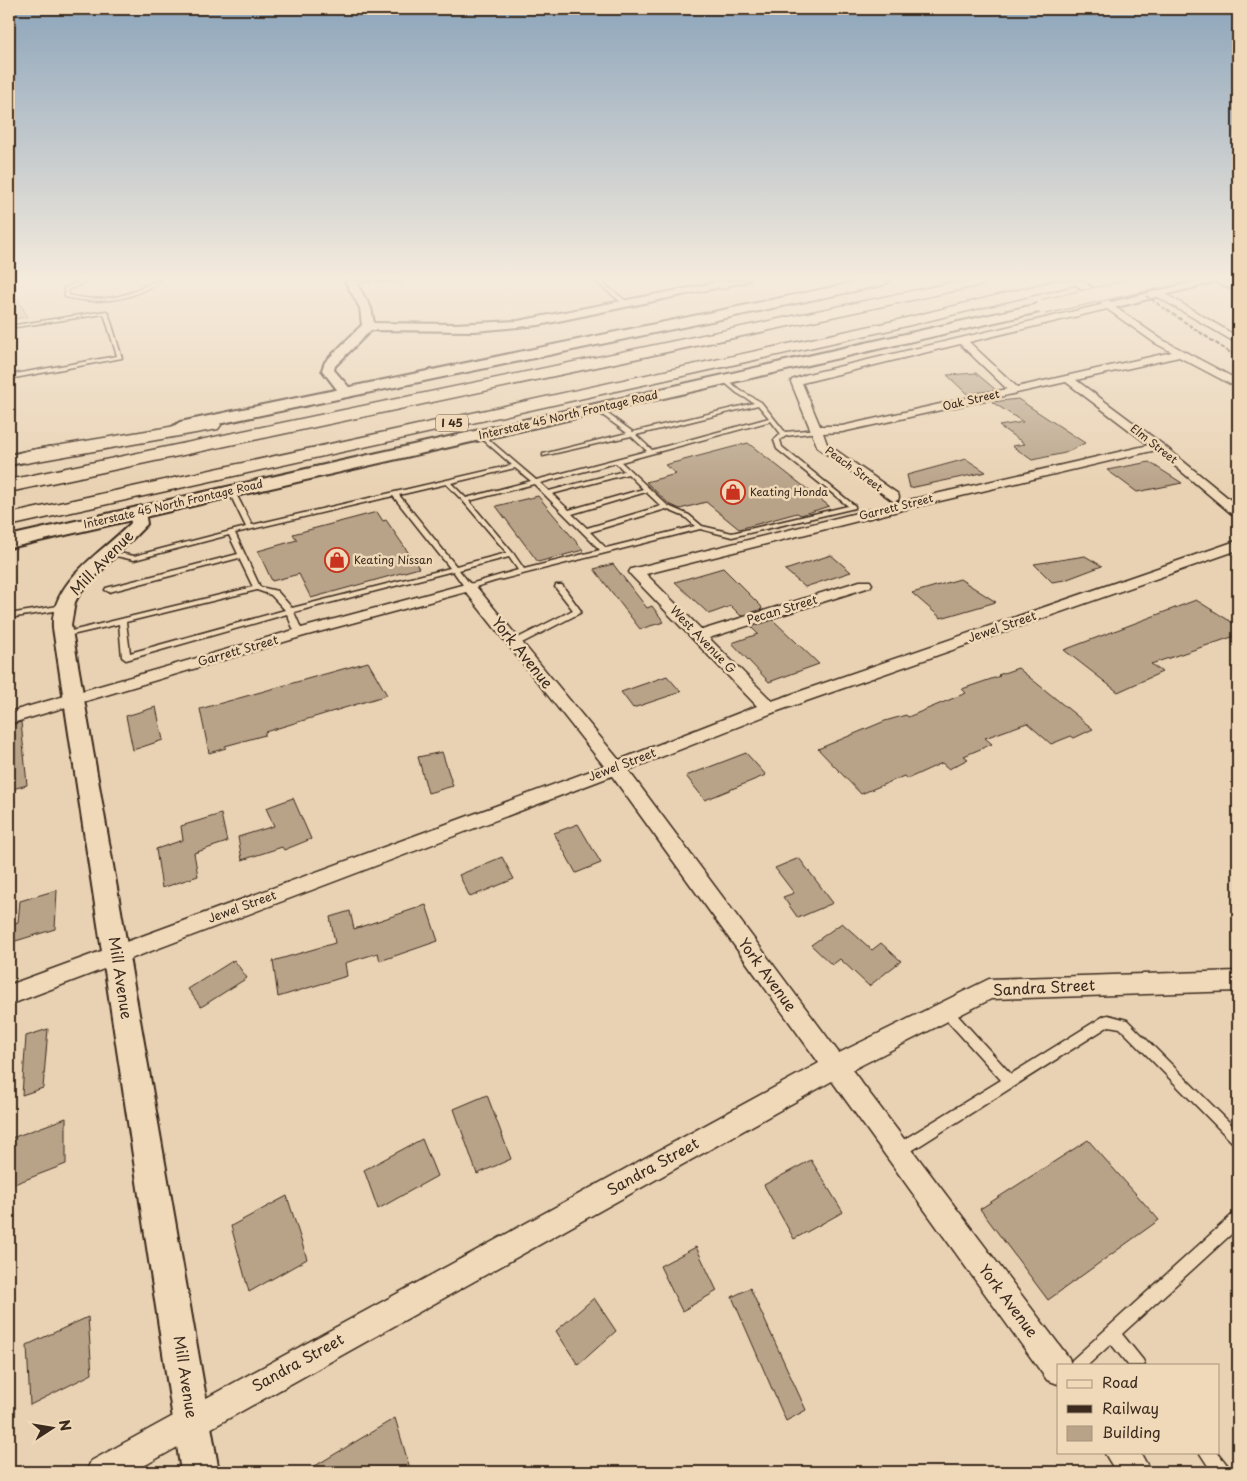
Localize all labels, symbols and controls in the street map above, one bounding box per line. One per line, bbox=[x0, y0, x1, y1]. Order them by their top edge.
street label: Oak Street bbox=[941, 385, 1002, 414]
street label: Interstate 45 North Frontage Road bbox=[476, 386, 659, 443]
road number: I 45 bbox=[436, 414, 468, 432]
street label: Elm Street bbox=[1127, 420, 1182, 468]
street label: Peach Street bbox=[822, 442, 887, 496]
street label: Interstate 45 North Frontage Road bbox=[81, 475, 264, 532]
shop icon: Keating Honda bbox=[720, 479, 746, 505]
place label: Keating Honda bbox=[750, 483, 828, 500]
street label: Garrett Street bbox=[857, 489, 935, 524]
street label: Mill Avenue bbox=[64, 524, 138, 600]
shop icon: Keating Nissan bbox=[324, 547, 350, 573]
place label: Keating Nissan bbox=[354, 551, 433, 568]
street label: Pecan Street bbox=[744, 590, 820, 628]
street label: West Avenue G bbox=[666, 601, 741, 677]
street label: Jewel Street bbox=[965, 606, 1039, 646]
street label: York Avenue bbox=[487, 611, 559, 693]
street label: Garrett Street bbox=[195, 630, 280, 670]
street label: Jewel Street bbox=[585, 743, 658, 785]
street label: Jewel Street bbox=[205, 885, 279, 927]
street label: York Avenue bbox=[733, 932, 803, 1016]
street label: Mill Avenue bbox=[104, 935, 139, 1021]
street label: Sandra Street bbox=[992, 972, 1096, 1001]
street label: Sandra Street bbox=[602, 1131, 703, 1201]
street label: York Avenue bbox=[974, 1259, 1044, 1342]
street label: Sandra Street bbox=[247, 1327, 348, 1397]
street label: Mill Avenue bbox=[169, 1334, 204, 1420]
legend bbox=[1057, 1364, 1220, 1454]
text: Road bbox=[1102, 1370, 1138, 1393]
text: Railway bbox=[1102, 1396, 1159, 1419]
north arrow bbox=[28, 1404, 78, 1454]
text: N bbox=[54, 1418, 77, 1433]
text: Building bbox=[1102, 1420, 1161, 1443]

